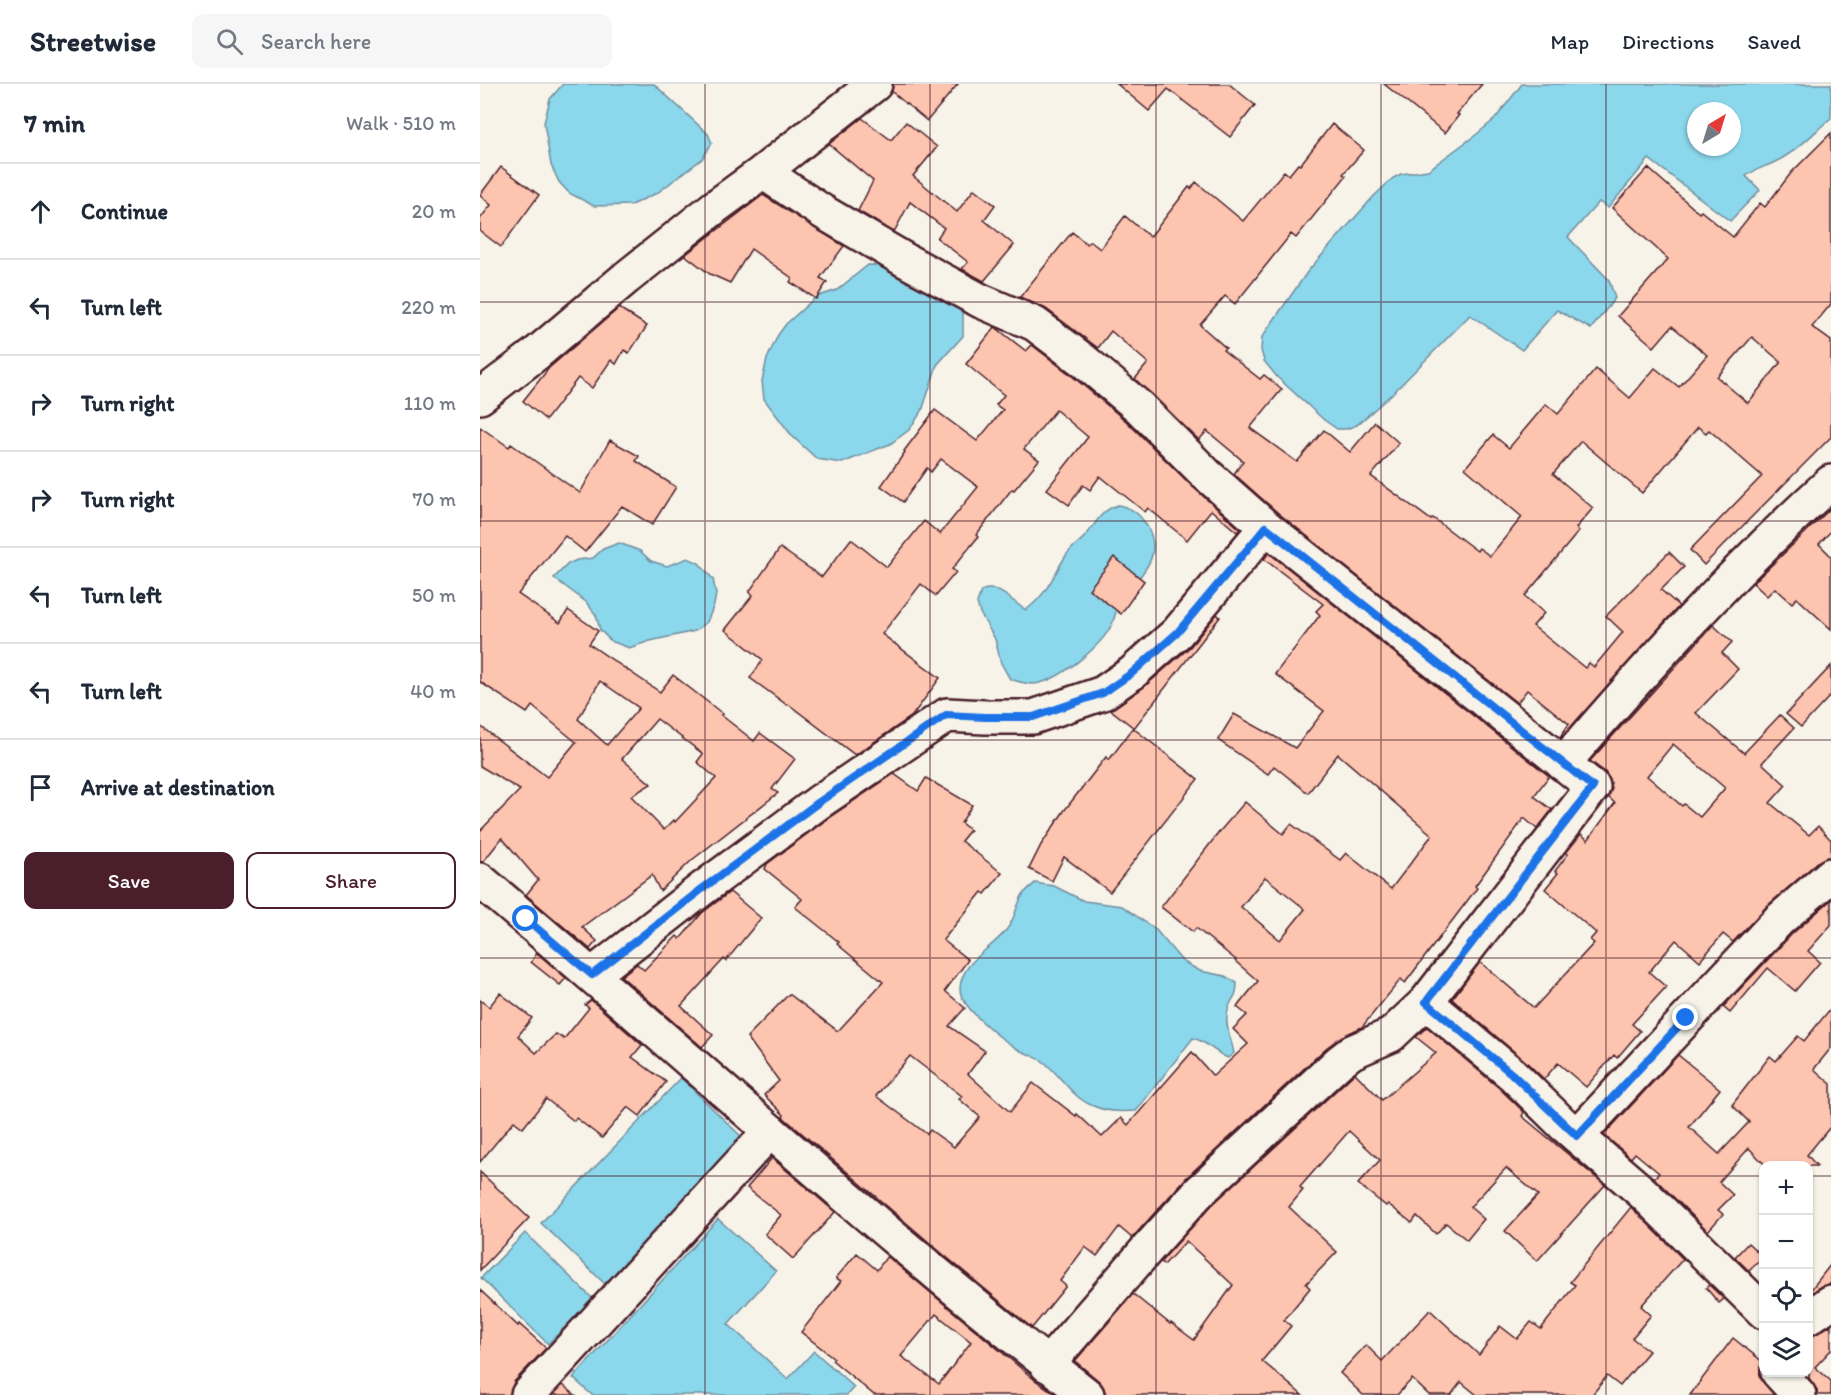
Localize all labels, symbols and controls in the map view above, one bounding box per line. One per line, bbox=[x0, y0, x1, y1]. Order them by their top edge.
search box bbox=[192, 14, 612, 68]
text: Streetwise bbox=[30, 24, 156, 58]
icon: search bbox=[213, 25, 246, 58]
text: Search here bbox=[261, 28, 371, 55]
text: Map bbox=[1551, 29, 1589, 54]
text: Directions bbox=[1622, 29, 1714, 54]
text: Saved bbox=[1747, 29, 1801, 54]
north arrow bbox=[1687, 102, 1741, 156]
text: 7 min bbox=[24, 107, 85, 139]
text: Walk · 510 m bbox=[346, 111, 456, 135]
icon: ahead bbox=[24, 195, 57, 228]
text: Continue bbox=[81, 198, 168, 225]
text: 20 m bbox=[412, 199, 456, 223]
icon: left bbox=[24, 291, 57, 324]
text: Turn left bbox=[81, 294, 162, 321]
text: 220 m bbox=[401, 295, 456, 319]
icon: right bbox=[24, 387, 57, 420]
text: Turn right bbox=[81, 390, 175, 417]
text: 110 m bbox=[404, 391, 456, 415]
icon: right bbox=[24, 483, 57, 516]
text: Turn right bbox=[81, 486, 175, 513]
text: 70 m bbox=[412, 487, 456, 511]
icon: left bbox=[24, 579, 57, 612]
text: Turn left bbox=[81, 582, 162, 609]
text: 50 m bbox=[412, 583, 456, 607]
icon: left bbox=[24, 675, 57, 708]
text: Turn left bbox=[81, 678, 162, 705]
text: 40 m bbox=[410, 679, 456, 703]
icon: arrive bbox=[24, 771, 57, 804]
text: Arrive at destination bbox=[81, 774, 275, 801]
button: Save bbox=[24, 852, 234, 909]
button: Share bbox=[246, 852, 456, 909]
route start bbox=[512, 905, 538, 931]
route end bbox=[1672, 1004, 1698, 1030]
map controls bbox=[1759, 1161, 1813, 1377]
button: + bbox=[1759, 1161, 1813, 1215]
button: − bbox=[1759, 1215, 1813, 1269]
button: locate bbox=[1759, 1269, 1813, 1323]
button: layers bbox=[1759, 1323, 1813, 1377]

